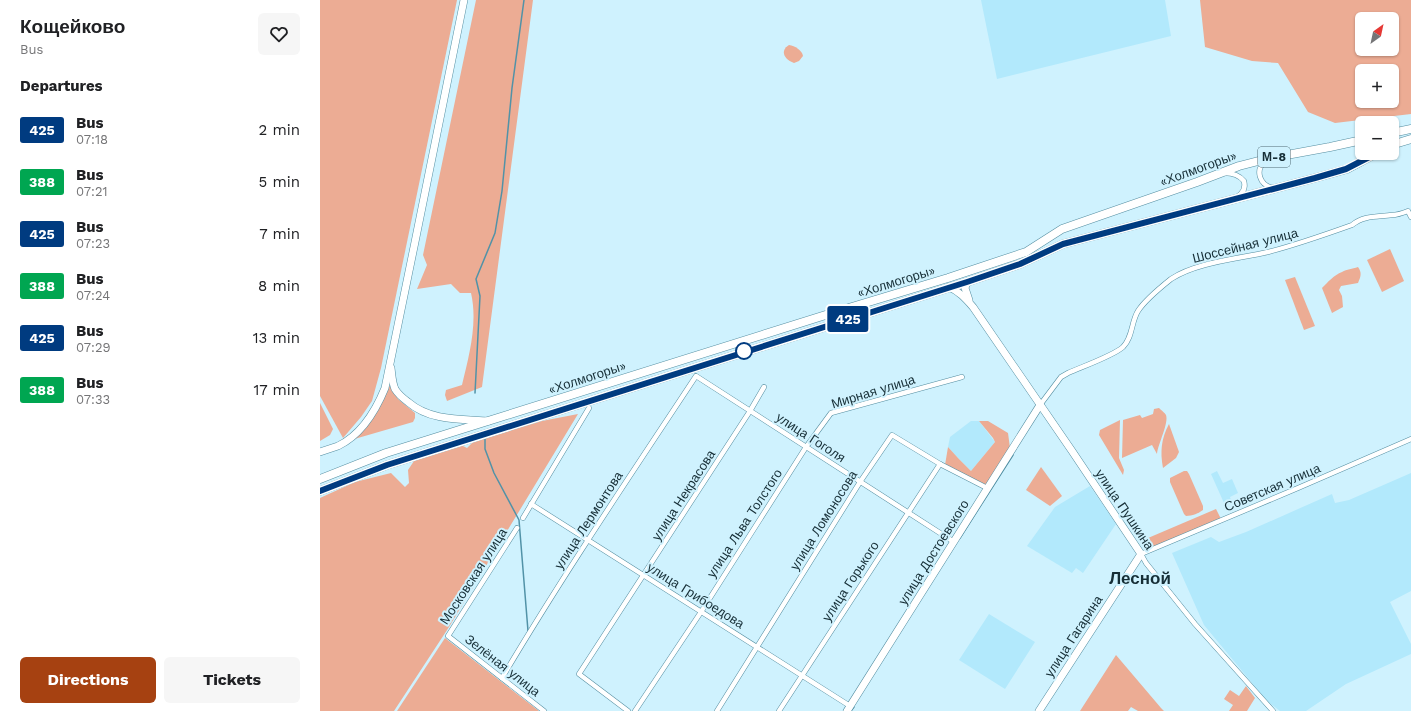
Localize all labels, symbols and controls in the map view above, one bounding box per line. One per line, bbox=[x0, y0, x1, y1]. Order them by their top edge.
north arrow bbox=[1355, 12, 1399, 56]
map controls bbox=[1355, 12, 1399, 160]
button: heart bbox=[258, 13, 300, 55]
text: Кощейково bbox=[20, 15, 125, 38]
text: Bus bbox=[20, 42, 43, 57]
button: + bbox=[1355, 64, 1399, 108]
text: Departures bbox=[20, 77, 103, 95]
text: Bus bbox=[76, 114, 104, 132]
button: − bbox=[1355, 116, 1399, 160]
text: 2 min bbox=[259, 121, 300, 139]
text: 425 bbox=[29, 122, 55, 138]
text: 07:18 bbox=[76, 132, 108, 147]
road number: М-8 bbox=[1258, 147, 1290, 167]
street label: «Холмогоры» bbox=[1158, 148, 1238, 189]
text: Bus bbox=[76, 166, 104, 184]
text: 5 min bbox=[259, 173, 300, 191]
text: 388 bbox=[29, 174, 55, 190]
text: 07:21 bbox=[76, 184, 108, 199]
text: Bus bbox=[76, 218, 104, 236]
text: 7 min bbox=[259, 225, 300, 243]
street label: Шоссейная улица bbox=[1191, 225, 1300, 266]
text: 425 bbox=[29, 226, 55, 242]
text: 07:23 bbox=[76, 236, 110, 251]
street label: «Холмогоры» bbox=[856, 263, 937, 300]
text: Bus bbox=[76, 270, 104, 288]
text: 8 min bbox=[258, 277, 300, 295]
text: 388 bbox=[29, 278, 55, 294]
text: 07:24 bbox=[76, 288, 110, 303]
line badge: 425 bbox=[825, 306, 871, 332]
text: 425 bbox=[835, 311, 861, 327]
text: Bus bbox=[76, 322, 104, 340]
text: 13 min bbox=[253, 329, 300, 347]
text: 425 bbox=[29, 330, 55, 346]
text: 07:29 bbox=[76, 340, 111, 355]
unlabelled marker bbox=[735, 342, 753, 360]
street label: «Холмогоры» bbox=[547, 358, 628, 397]
street label: Мирная улица bbox=[829, 371, 918, 411]
text: Bus bbox=[76, 374, 104, 392]
text: 17 min bbox=[253, 381, 300, 399]
text: 388 bbox=[29, 382, 55, 398]
text: 07:33 bbox=[76, 392, 110, 407]
street label: улица Гоголя bbox=[773, 409, 848, 465]
street label: улица Некрасова bbox=[649, 447, 719, 543]
street label: Советская улица bbox=[1222, 460, 1323, 514]
street label: улица Льва Толстого bbox=[704, 466, 785, 580]
street label: улица Пушкина bbox=[1092, 466, 1157, 553]
street label: улица Ломоносова bbox=[787, 467, 860, 573]
street label: улица Лермонтова bbox=[551, 468, 626, 572]
street label: улица Достоевского bbox=[895, 497, 972, 608]
street label: Московская улица bbox=[437, 525, 510, 627]
street label: улица Горького bbox=[819, 538, 882, 624]
street label: улица Грибоедова bbox=[645, 560, 748, 632]
district label: Лесной bbox=[1109, 568, 1171, 588]
street label: улица Гагарина bbox=[1041, 592, 1106, 680]
street label: Зелёная улица bbox=[462, 631, 544, 700]
button: Directions bbox=[20, 657, 156, 703]
button: Tickets bbox=[164, 657, 300, 703]

